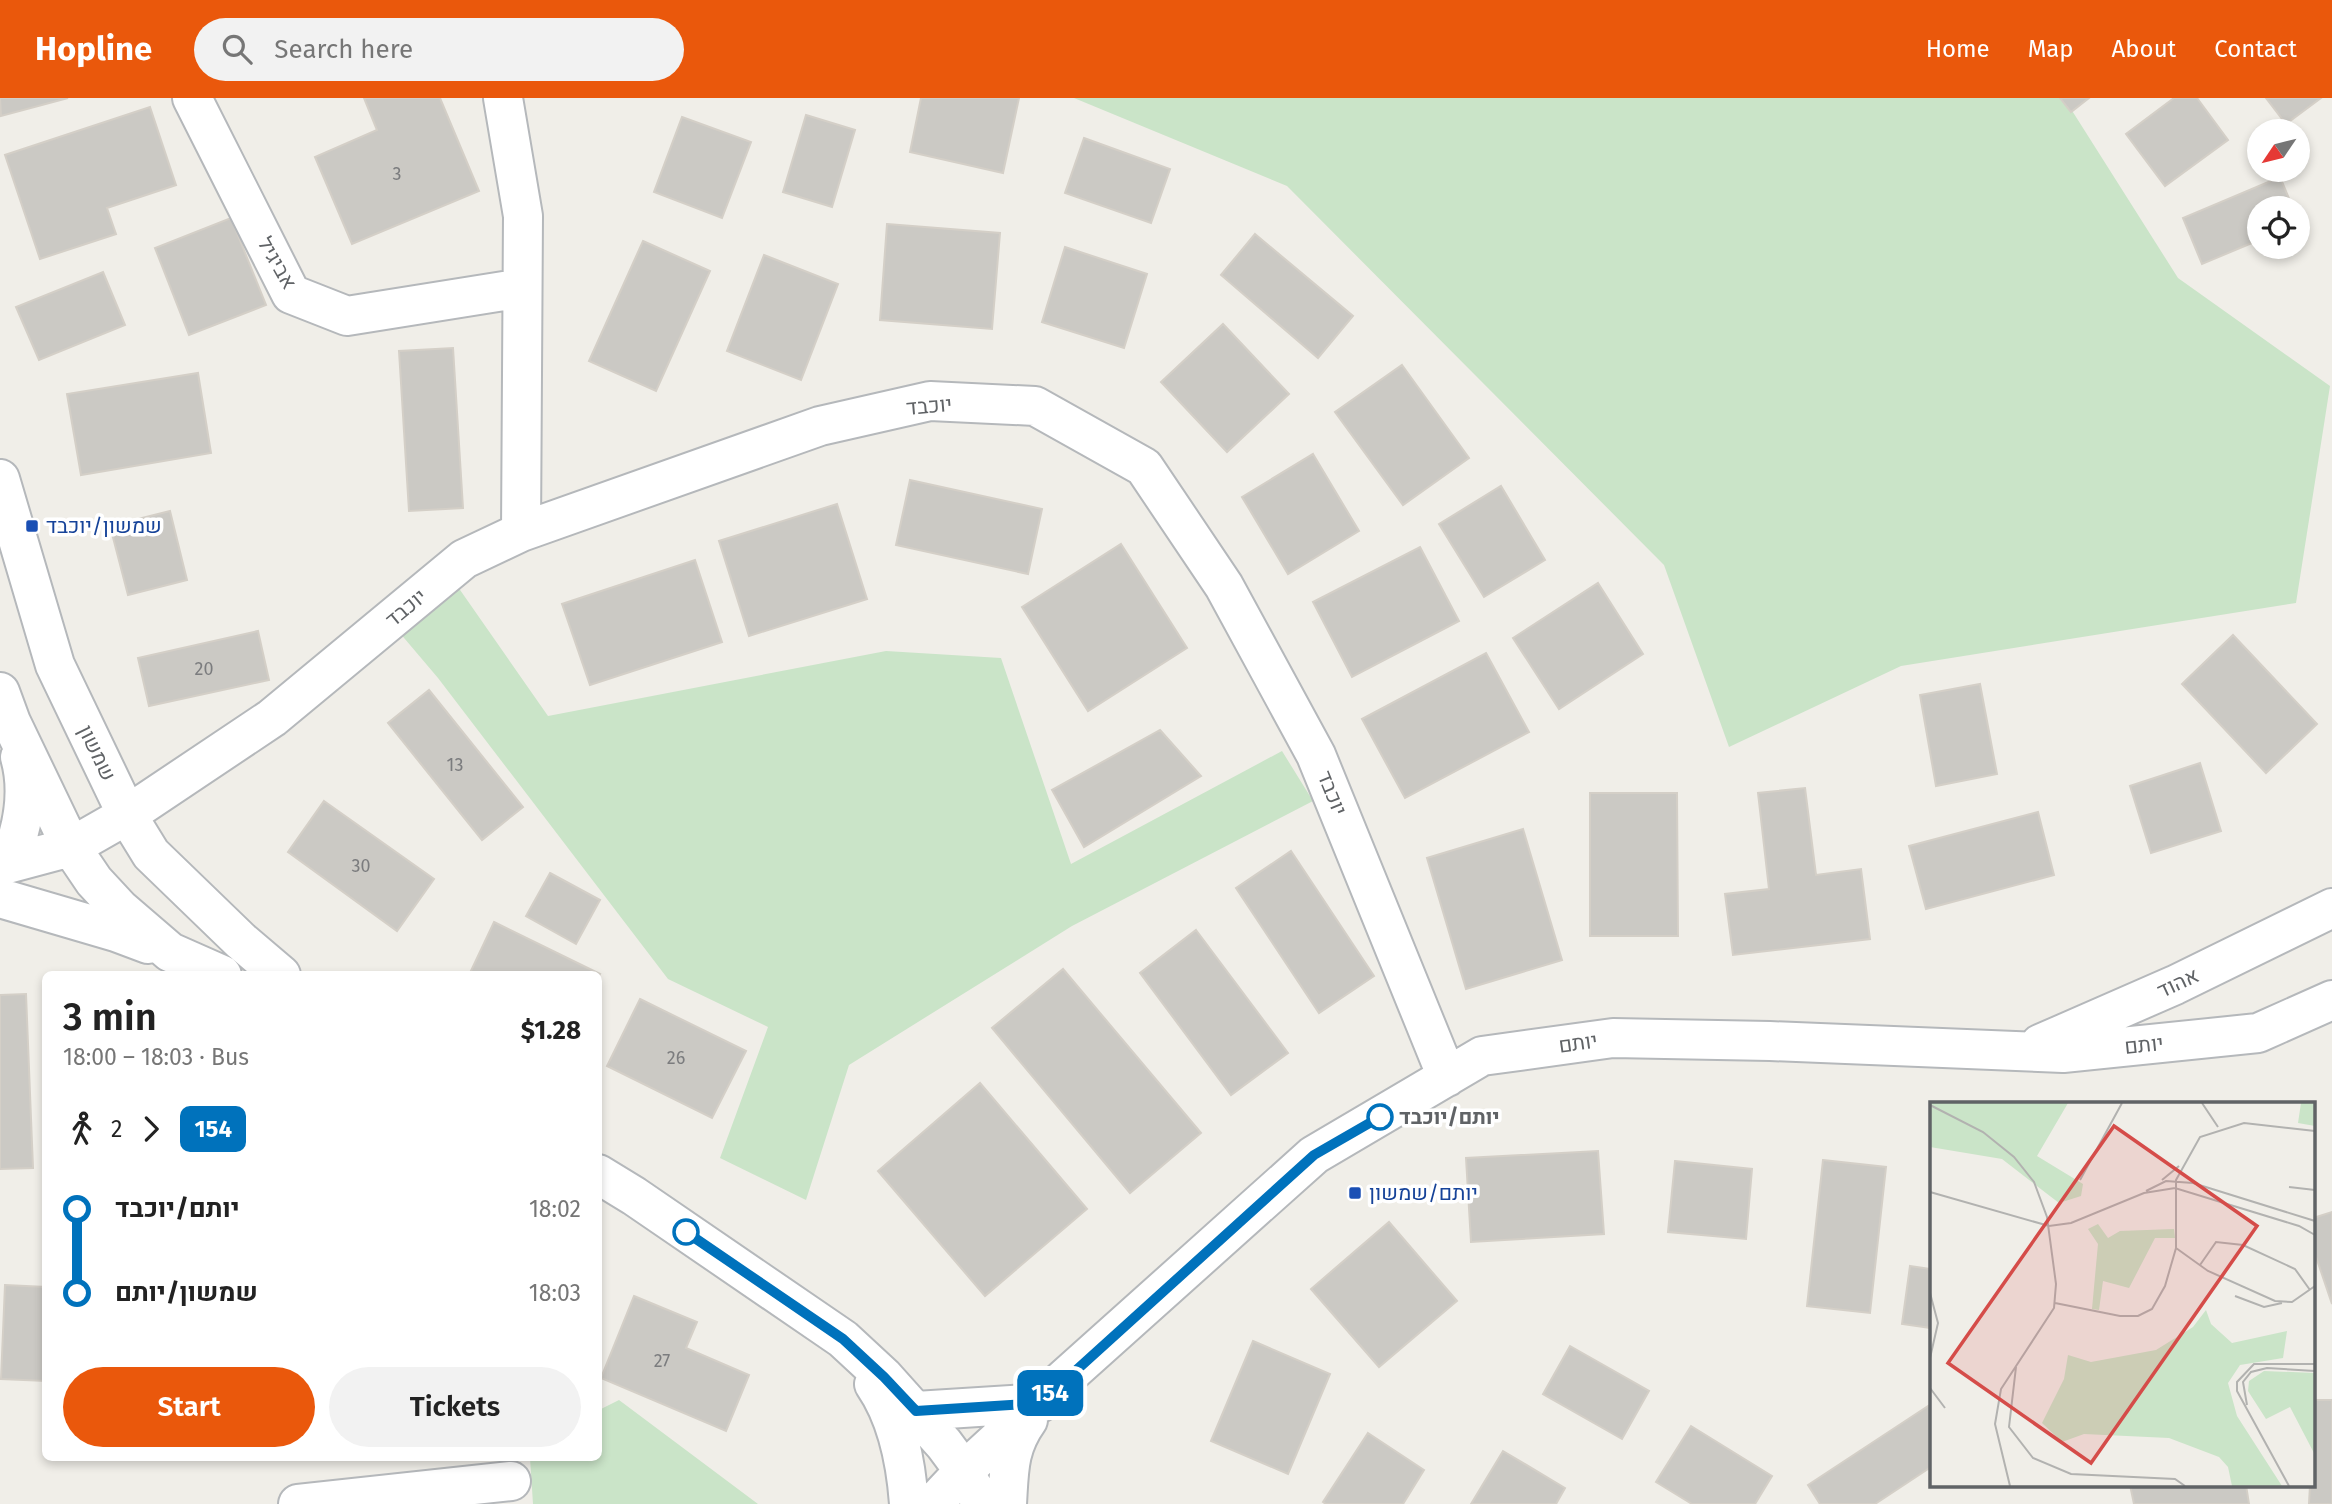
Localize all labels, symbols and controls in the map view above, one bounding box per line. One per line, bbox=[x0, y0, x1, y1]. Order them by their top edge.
search box bbox=[194, 18, 684, 81]
text: Hopline bbox=[35, 29, 152, 69]
icon: search bbox=[218, 30, 256, 68]
text: Search here bbox=[274, 34, 413, 65]
text: Home bbox=[1926, 35, 1990, 63]
text: Map bbox=[2028, 35, 2074, 63]
text: About bbox=[2112, 35, 2176, 63]
text: Contact bbox=[2214, 35, 2297, 63]
north arrow bbox=[2247, 119, 2310, 182]
map controls bbox=[2247, 119, 2310, 259]
house number: 3 bbox=[393, 163, 401, 185]
button: locate bbox=[2247, 196, 2310, 259]
street label: אביגיל bbox=[252, 232, 302, 294]
street label: יוכבד bbox=[905, 391, 953, 421]
place label: שמשון/יוכבד bbox=[46, 513, 162, 539]
marker: שמשון/יוכבד bbox=[24, 518, 40, 534]
street label: יוכבד bbox=[380, 583, 432, 633]
house number: 20 bbox=[195, 658, 213, 680]
street label: שמשון bbox=[72, 721, 122, 785]
house number: 13 bbox=[447, 754, 463, 776]
street label: יוכבד bbox=[1311, 767, 1353, 819]
house number: 30 bbox=[351, 855, 371, 877]
street label: אהוד bbox=[2153, 962, 2203, 1004]
text: 3 min bbox=[63, 994, 157, 1040]
text: $1.28 bbox=[521, 1015, 581, 1046]
street label: יותם bbox=[1557, 1027, 1599, 1059]
street label: יותם bbox=[2123, 1030, 2165, 1060]
text: 18:00 – 18:03 · Bus bbox=[63, 1043, 249, 1071]
house number: 26 bbox=[667, 1047, 685, 1069]
inset map bbox=[1930, 1102, 2314, 1486]
marker: יותם/יוכבד bbox=[1367, 1104, 1393, 1130]
place label: יותם/יוכבד bbox=[1399, 1104, 1500, 1130]
icon: walk bbox=[63, 1110, 101, 1148]
icon: forward bbox=[132, 1110, 170, 1148]
text: 2 bbox=[111, 1115, 122, 1143]
text: 154 bbox=[194, 1115, 232, 1143]
place label: יותם/שמשון bbox=[1369, 1180, 1478, 1206]
marker: יותם/שמשון bbox=[1347, 1185, 1363, 1201]
text: יותם/יוכבד bbox=[115, 1193, 240, 1224]
text: 18:02 bbox=[529, 1195, 581, 1223]
unlabelled marker bbox=[673, 1219, 699, 1245]
text: שמשון/יותם bbox=[115, 1277, 258, 1308]
text: 18:03 bbox=[529, 1279, 581, 1307]
house number: 27 bbox=[654, 1350, 670, 1372]
button: Start bbox=[63, 1367, 315, 1447]
button: Tickets bbox=[329, 1367, 581, 1447]
line badge: 154 bbox=[1010, 1370, 1090, 1416]
text: 154 bbox=[1031, 1379, 1069, 1407]

